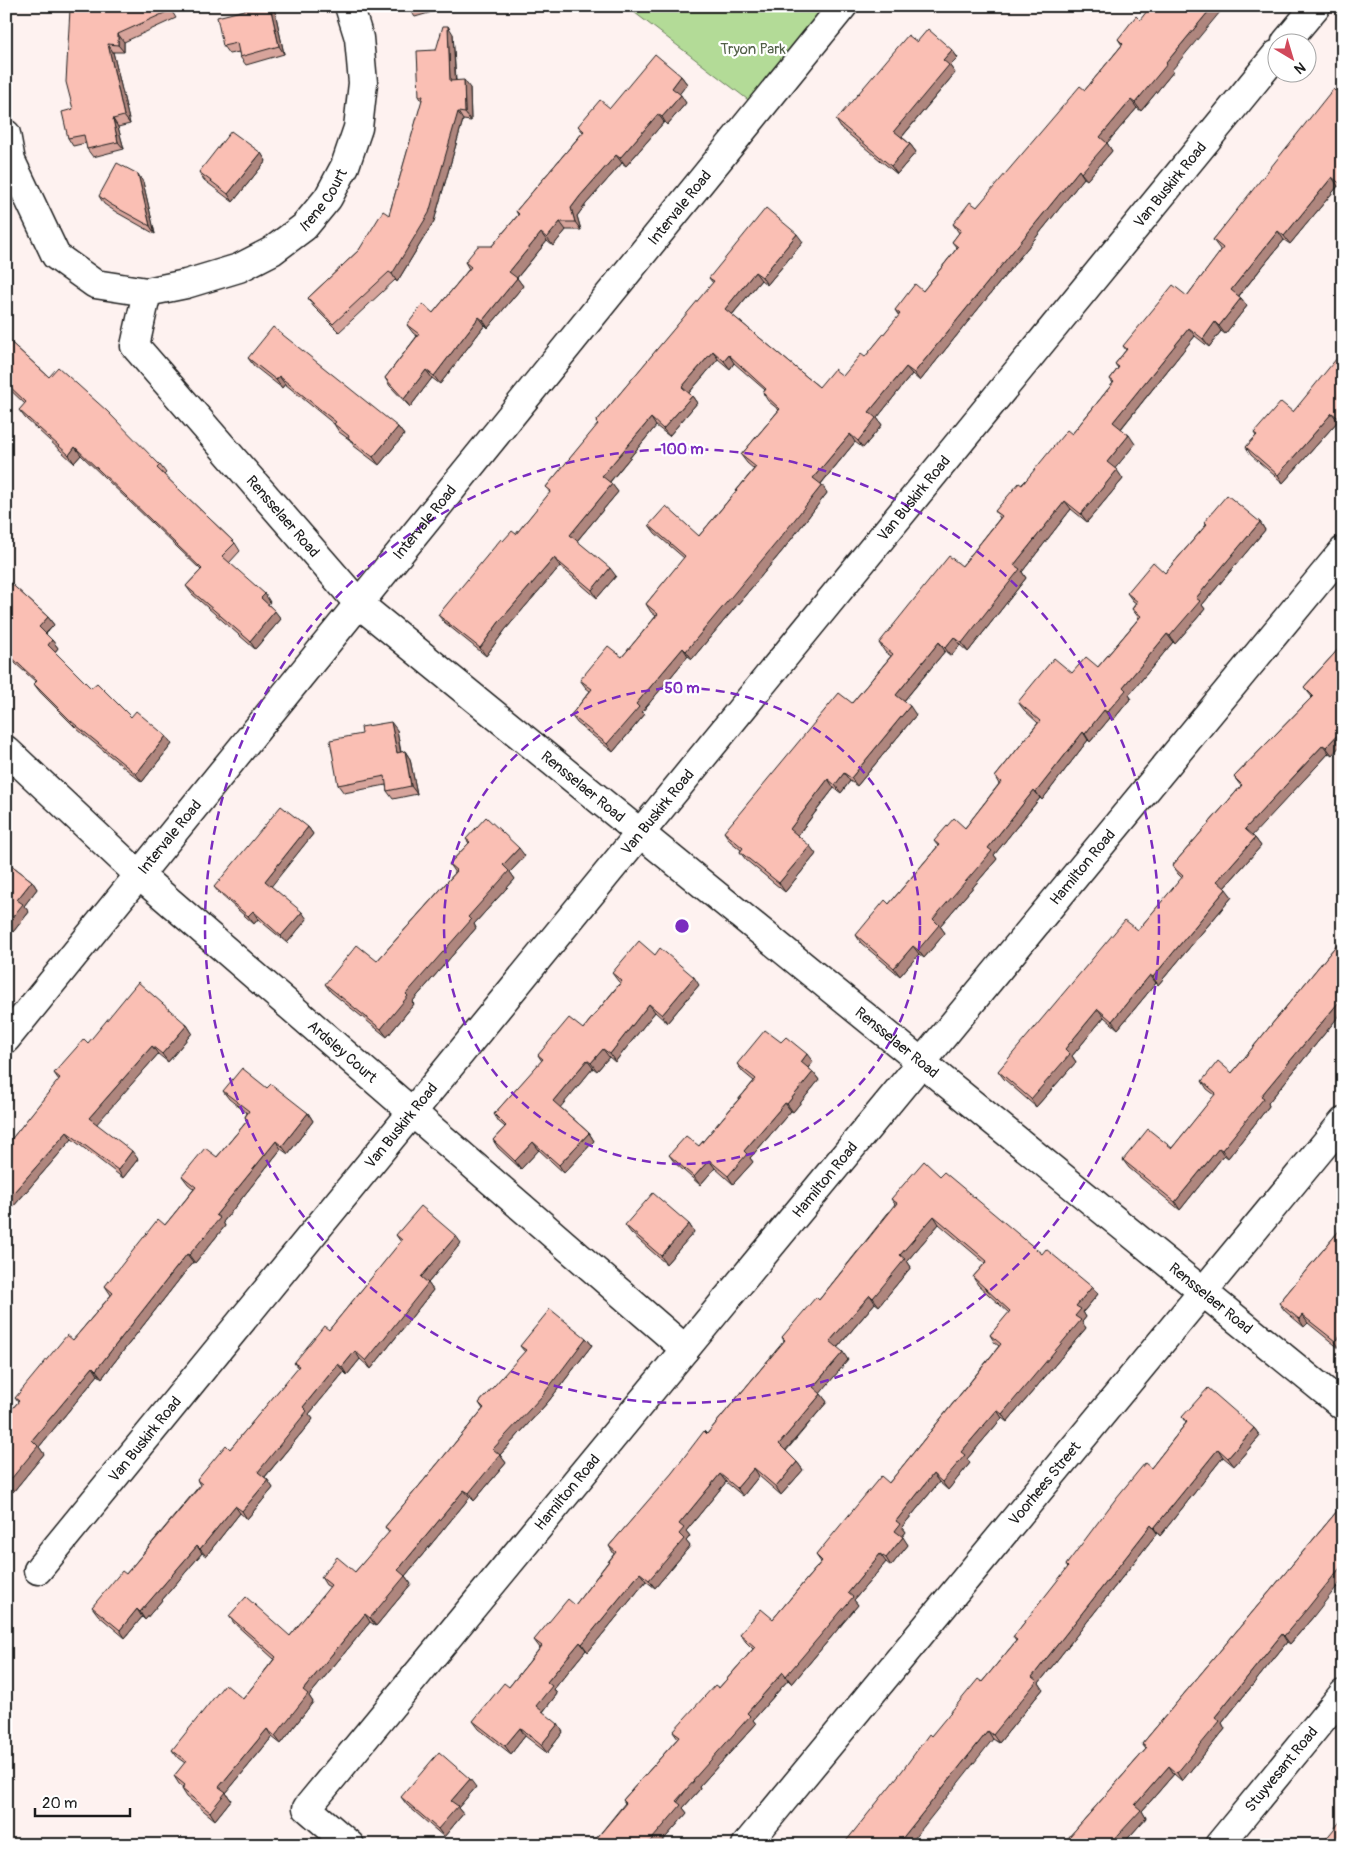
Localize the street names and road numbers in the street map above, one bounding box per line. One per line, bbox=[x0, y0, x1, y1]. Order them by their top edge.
street label: Van Buskirk Road bbox=[1130, 138, 1211, 232]
street label: Irene Court bbox=[297, 165, 352, 236]
street label: Intervale Road bbox=[644, 167, 716, 249]
street label: Van Buskirk Road bbox=[874, 452, 955, 545]
street label: Rensselaer Road bbox=[242, 472, 323, 562]
street label: Intervale Road bbox=[389, 482, 461, 564]
street label: Rensselaer Road bbox=[537, 747, 628, 827]
street label: Van Buskirk Road bbox=[617, 766, 698, 859]
street label: Intervale Road bbox=[134, 796, 206, 878]
street label: Hamilton Road bbox=[1046, 826, 1120, 909]
street label: Rensselaer Road bbox=[851, 1003, 942, 1083]
street label: Ardsley Court bbox=[304, 1017, 382, 1088]
street label: Van Buskirk Road bbox=[361, 1079, 442, 1173]
street label: Hamilton Road bbox=[788, 1138, 862, 1222]
street label: Rensselaer Road bbox=[1165, 1259, 1256, 1338]
street label: Van Buskirk Road bbox=[105, 1393, 186, 1486]
street label: Voorhees Street bbox=[1005, 1437, 1086, 1529]
street label: Hamilton Road bbox=[531, 1451, 605, 1534]
street label: Stuyvesant Road bbox=[1241, 1723, 1322, 1816]

